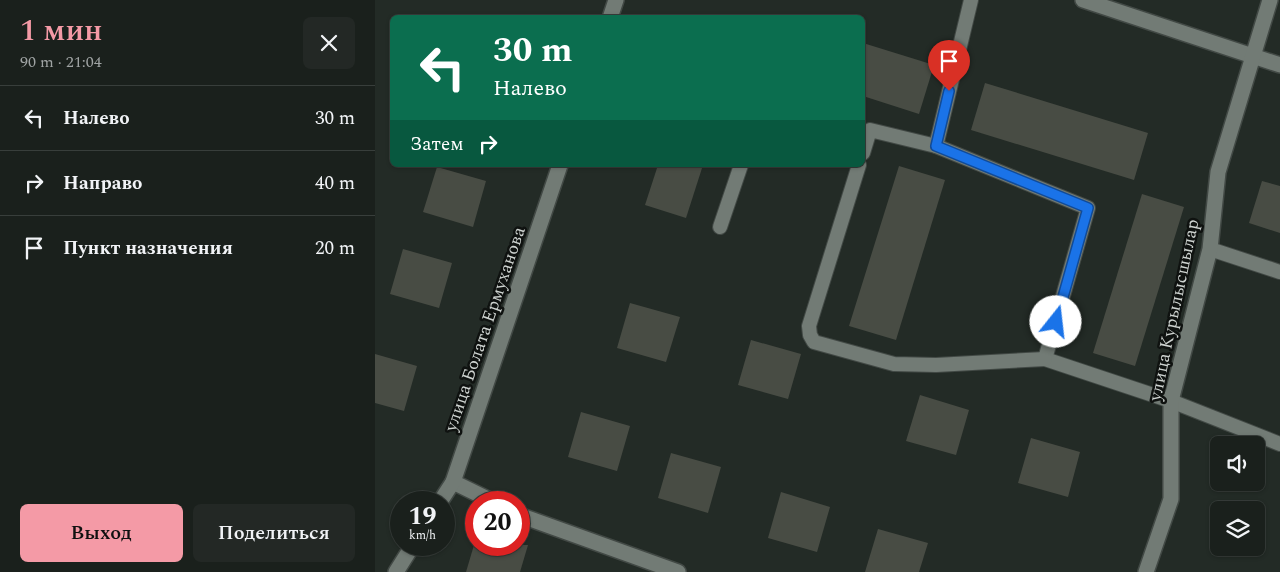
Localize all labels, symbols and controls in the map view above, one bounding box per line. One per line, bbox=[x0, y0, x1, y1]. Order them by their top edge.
text: 1 мин bbox=[20, 8, 102, 54]
button: close bbox=[303, 17, 355, 69]
text: 30 m bbox=[493, 24, 573, 77]
icon: left bbox=[410, 35, 475, 100]
pin bbox=[928, 40, 970, 91]
icon: arrive bbox=[935, 47, 963, 75]
text: 90 m · 21:04 bbox=[20, 50, 102, 74]
text: Налево bbox=[493, 72, 567, 105]
icon: left bbox=[20, 104, 48, 132]
text: Налево bbox=[63, 104, 130, 133]
text: 30 m bbox=[315, 104, 355, 133]
text: Затем bbox=[410, 130, 464, 159]
icon: right bbox=[474, 130, 502, 158]
icon: right bbox=[20, 169, 48, 197]
text: Направо bbox=[63, 169, 142, 198]
text: 40 m bbox=[315, 169, 355, 198]
street label: улица Курылысшылар bbox=[1141, 217, 1206, 404]
street label: улица Болата Ермуханова bbox=[437, 223, 533, 436]
icon: arrive bbox=[20, 234, 48, 262]
text: Пункт назначения bbox=[63, 234, 233, 263]
text: 20 m bbox=[315, 234, 355, 263]
position arrow bbox=[1029, 295, 1081, 347]
map controls bbox=[1210, 436, 1265, 556]
button: sound bbox=[1210, 436, 1265, 491]
speed limit sign: 20 bbox=[465, 491, 530, 556]
text: 19 bbox=[408, 498, 437, 536]
button: layers bbox=[1210, 501, 1265, 556]
button: Выход bbox=[20, 504, 183, 562]
button: Поделиться bbox=[193, 504, 355, 562]
text: km/h bbox=[409, 526, 436, 545]

